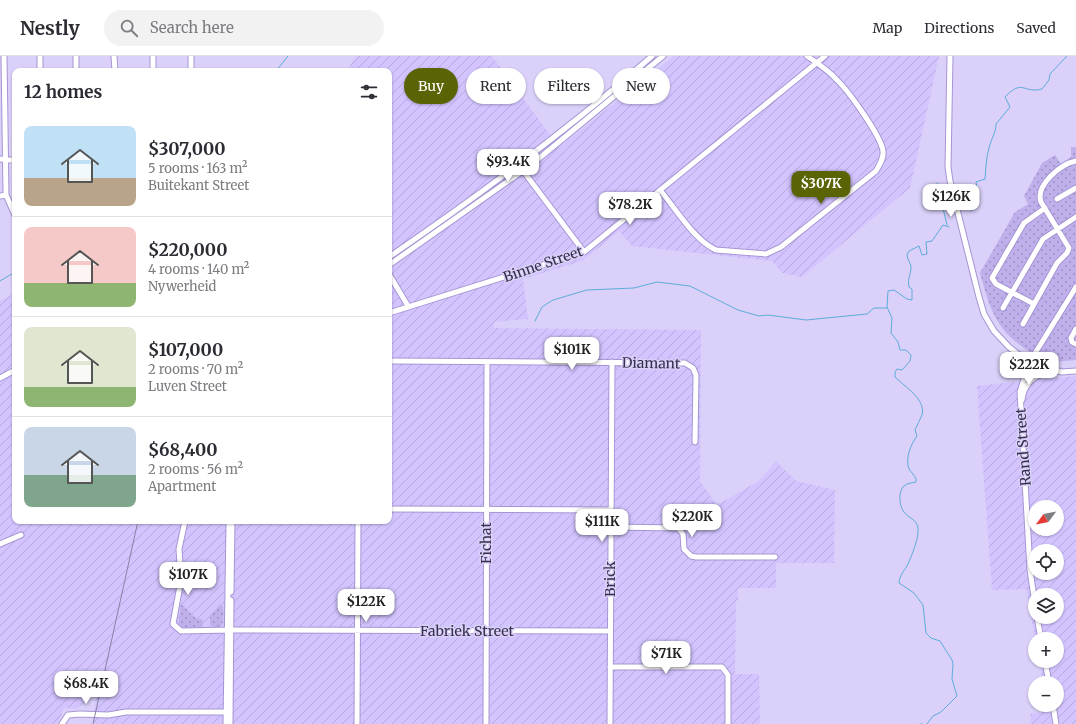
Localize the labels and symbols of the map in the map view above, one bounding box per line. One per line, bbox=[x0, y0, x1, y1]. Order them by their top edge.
pin: $93.4K bbox=[475, 149, 541, 183]
pin: $307K bbox=[793, 171, 849, 205]
pin: $126K bbox=[923, 184, 979, 218]
pin: $78.2K bbox=[597, 192, 663, 226]
street label: Binne Street bbox=[501, 242, 586, 286]
pin: $101K bbox=[544, 337, 600, 371]
pin: $222K bbox=[1001, 352, 1057, 386]
street label: Diamant bbox=[622, 353, 681, 373]
street label: Rand Street bbox=[1011, 407, 1035, 487]
north arrow bbox=[1028, 500, 1064, 536]
pin: $220K bbox=[664, 504, 720, 538]
pin: $111K bbox=[574, 509, 630, 543]
street label: Fichat bbox=[477, 522, 495, 564]
street label: Brick bbox=[601, 561, 619, 597]
pin: $107K bbox=[160, 562, 216, 596]
pin: $122K bbox=[338, 589, 394, 623]
street label: Fabriek Street bbox=[420, 622, 515, 640]
pin: $71K bbox=[642, 641, 690, 675]
pin: $68.4K bbox=[53, 671, 119, 705]

